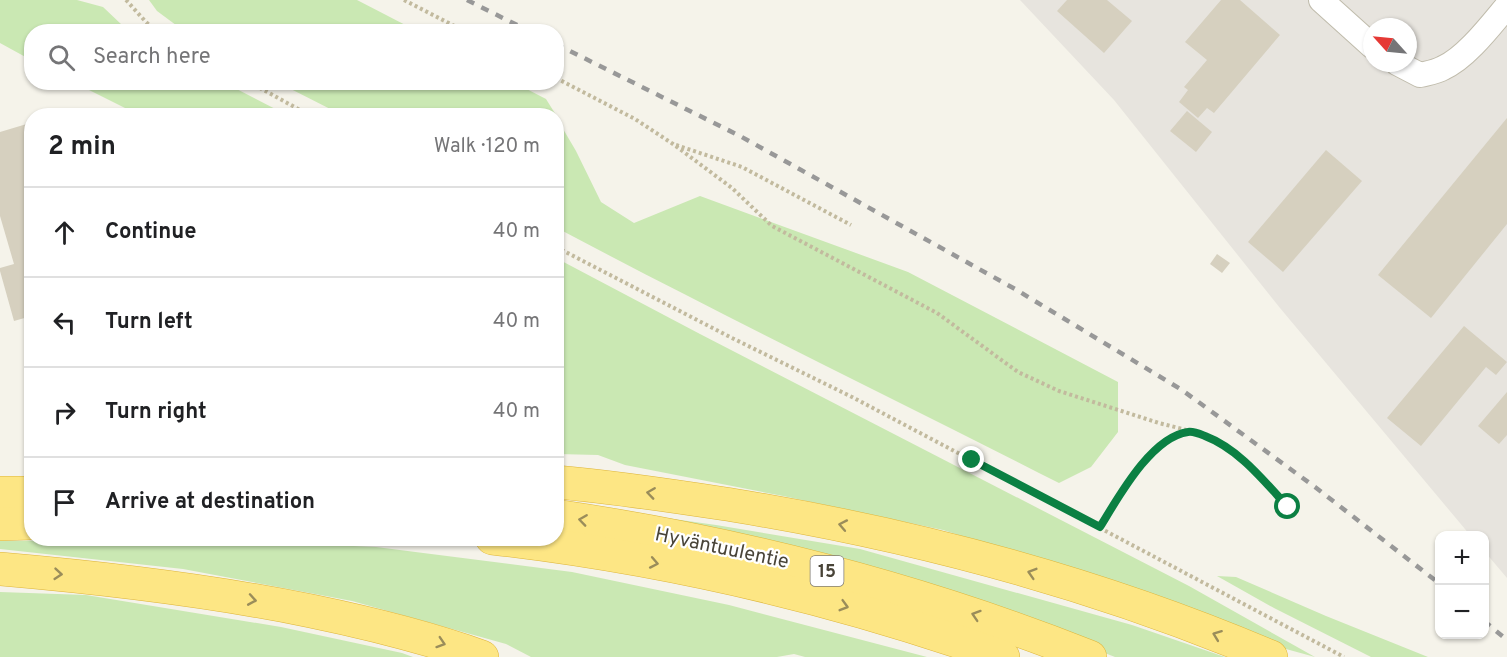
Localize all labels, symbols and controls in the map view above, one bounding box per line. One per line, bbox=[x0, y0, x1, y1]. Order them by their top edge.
north arrow bbox=[1363, 18, 1417, 72]
search box bbox=[24, 24, 564, 90]
icon: search bbox=[45, 41, 78, 74]
text: Search here bbox=[93, 44, 211, 71]
text: 2 min bbox=[48, 131, 116, 164]
text: Walk · 120 m bbox=[434, 134, 540, 160]
icon: ahead bbox=[48, 216, 81, 249]
text: Continue bbox=[105, 219, 196, 246]
text: 40 m bbox=[493, 219, 540, 245]
icon: left bbox=[48, 306, 81, 339]
text: Turn left bbox=[105, 309, 193, 336]
text: 40 m bbox=[493, 309, 540, 335]
icon: right bbox=[48, 396, 81, 429]
text: Turn right bbox=[105, 399, 207, 426]
text: 40 m bbox=[493, 399, 540, 425]
route end bbox=[958, 446, 984, 472]
icon: arrive bbox=[48, 486, 81, 519]
one-way arrow bbox=[646, 487, 655, 499]
text: Arrive at destination bbox=[105, 489, 315, 516]
route start bbox=[1274, 493, 1300, 519]
one-way arrow bbox=[578, 514, 587, 526]
one-way arrow bbox=[838, 519, 848, 532]
street label: Hyväntuulentie bbox=[652, 522, 791, 576]
map controls bbox=[1435, 531, 1489, 639]
button: + bbox=[1435, 531, 1489, 585]
one-way arrow bbox=[648, 556, 658, 569]
road number: 15 bbox=[810, 556, 844, 586]
one-way arrow bbox=[54, 567, 63, 580]
one-way arrow bbox=[1027, 568, 1038, 580]
button: − bbox=[1435, 585, 1489, 639]
one-way arrow bbox=[246, 593, 256, 606]
one-way arrow bbox=[838, 599, 849, 611]
one-way arrow bbox=[971, 610, 982, 623]
one-way arrow bbox=[1212, 630, 1222, 643]
one-way arrow bbox=[435, 636, 446, 649]

